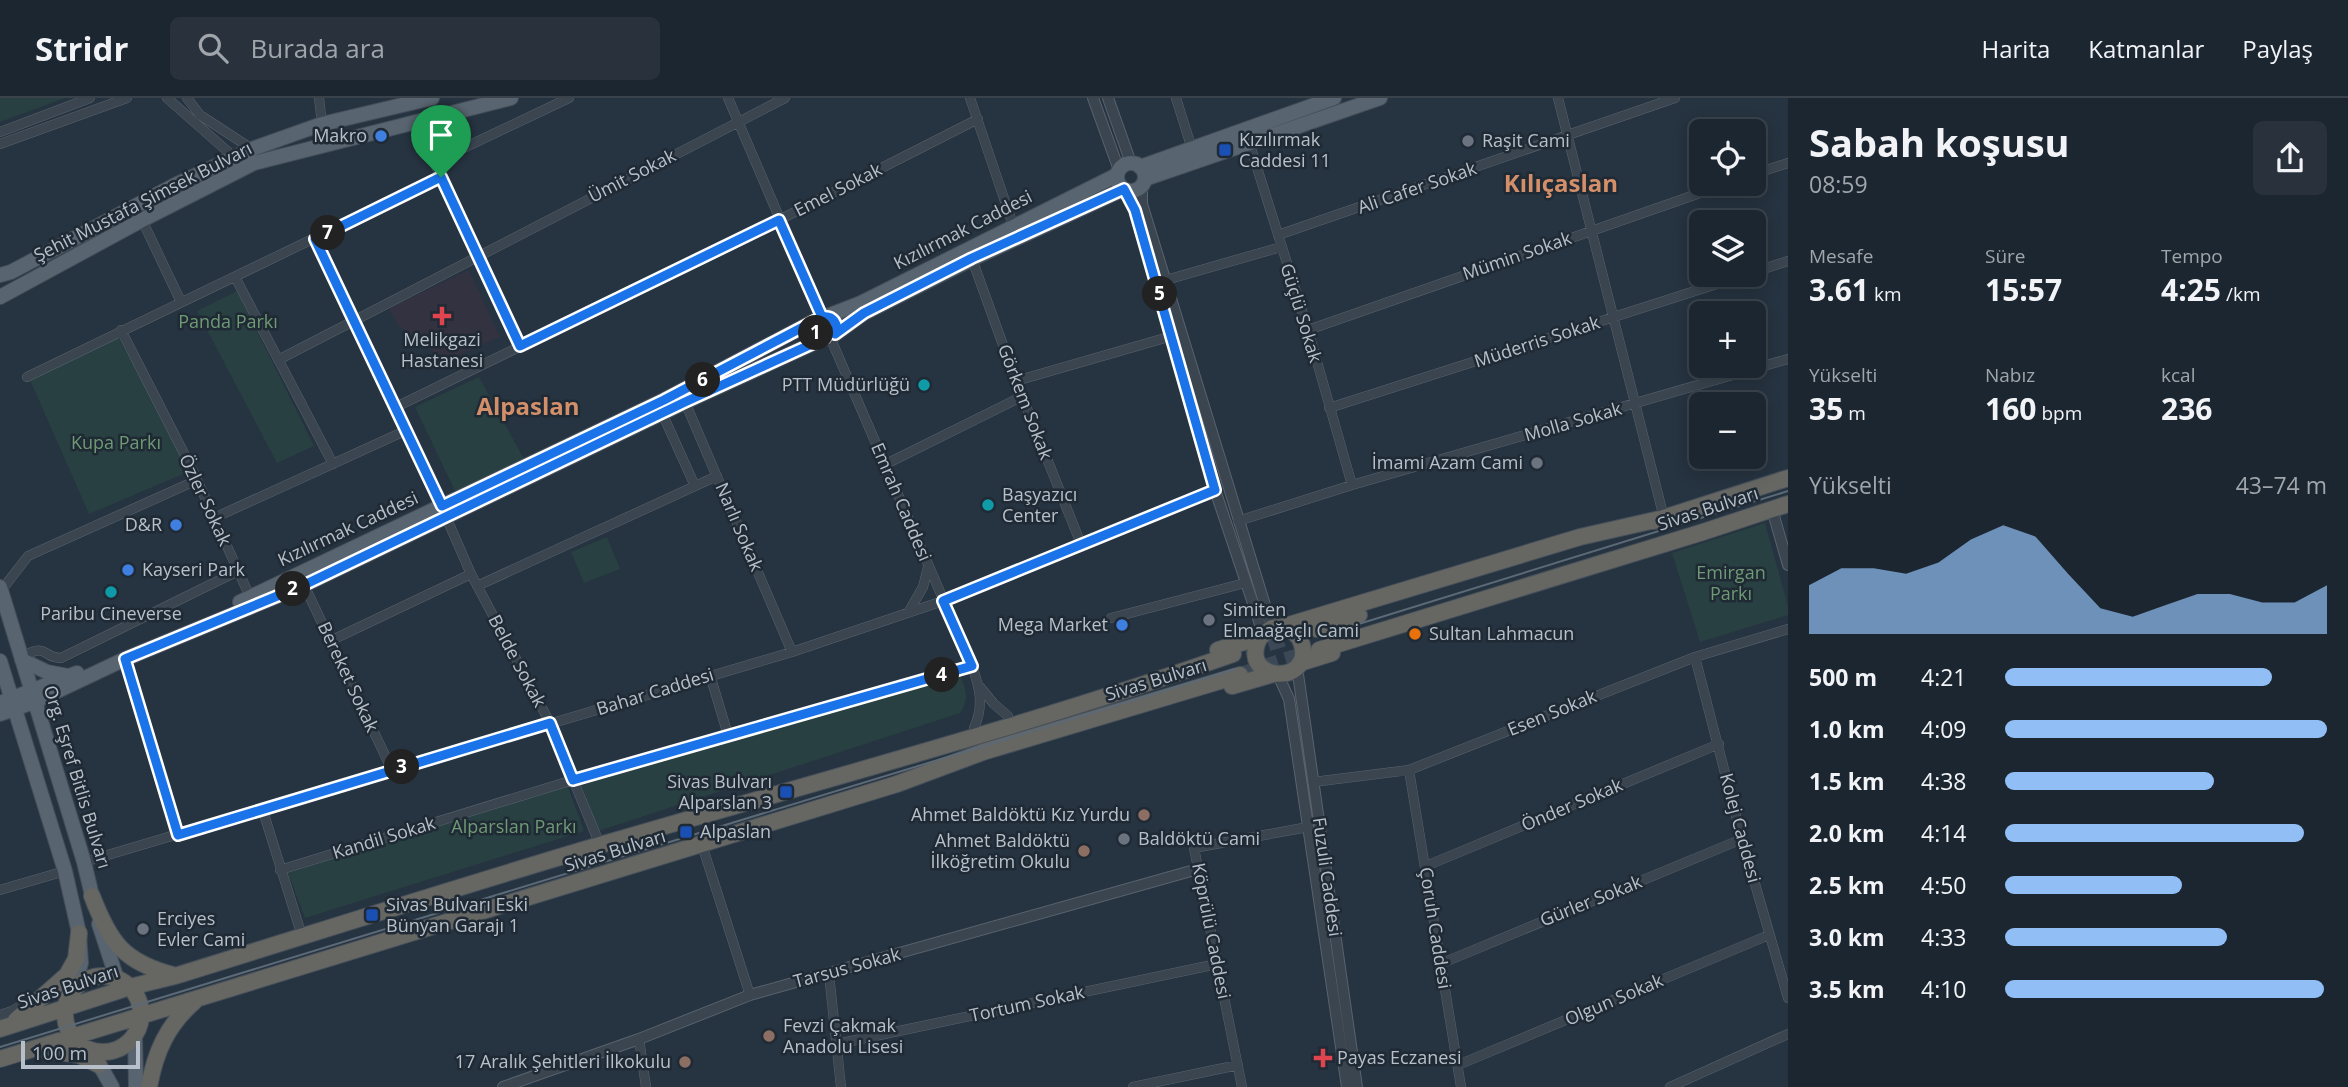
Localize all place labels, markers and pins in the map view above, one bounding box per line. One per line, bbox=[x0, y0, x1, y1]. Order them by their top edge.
pin bbox=[411, 105, 471, 177]
place label: Makro bbox=[313, 123, 367, 147]
place label: Kızılırmak Caddesi 11 bbox=[1239, 127, 1331, 172]
marker: Makro bbox=[373, 128, 389, 144]
place label: Raşit Cami bbox=[1482, 128, 1570, 152]
marker: Raşit Cami bbox=[1460, 133, 1476, 149]
marker: Kızılırmak Caddesi 11 bbox=[1217, 142, 1233, 158]
pin: 7 bbox=[310, 216, 346, 250]
pin: 5 bbox=[1142, 276, 1178, 312]
marker: Melikgazi Hastanesi bbox=[432, 306, 452, 326]
pin: 1 bbox=[798, 316, 834, 350]
place label: Melikgazi Hastanesi bbox=[401, 327, 483, 372]
pin: 6 bbox=[686, 362, 720, 398]
place label: PTT Müdürlüğü bbox=[782, 372, 910, 396]
marker: PTT Müdürlüğü bbox=[916, 377, 932, 393]
place label: İmami Azam Cami bbox=[1372, 450, 1523, 474]
marker: İmami Azam Cami bbox=[1529, 455, 1545, 471]
place label: Başyazıcı Center bbox=[1002, 482, 1077, 527]
marker: Başyazıcı Center bbox=[980, 497, 996, 513]
place label: D&R bbox=[125, 512, 162, 536]
marker: D&R bbox=[168, 517, 184, 533]
place label: Kayseri Park bbox=[142, 557, 245, 581]
marker: Kayseri Park bbox=[120, 562, 136, 578]
pin: 2 bbox=[276, 572, 310, 606]
marker: Paribu Cineverse bbox=[103, 584, 119, 600]
place label: Simiten Elmaağaçlı Cami bbox=[1223, 597, 1359, 642]
place label: Paribu Cineverse bbox=[40, 601, 182, 625]
place label: Mega Market bbox=[998, 612, 1108, 636]
marker: Simiten Elmaağaçlı Cami bbox=[1201, 612, 1217, 628]
marker: Mega Market bbox=[1114, 617, 1130, 633]
place label: Sultan Lahmacun bbox=[1429, 621, 1574, 645]
marker: Sultan Lahmacun bbox=[1407, 626, 1423, 642]
pin: 4 bbox=[925, 658, 960, 692]
pin: 3 bbox=[384, 750, 420, 784]
place label: Sivas Bulvarı Alparslan 3 bbox=[667, 769, 772, 814]
marker: Sivas Bulvarı Alparslan 3 bbox=[778, 784, 794, 800]
place label: Ahmet Baldöktü Kız Yurdu bbox=[911, 802, 1130, 826]
marker: Ahmet Baldöktü Kız Yurdu bbox=[1136, 807, 1152, 823]
place label: Alpaslan bbox=[700, 819, 771, 843]
marker: Alpaslan bbox=[678, 824, 694, 840]
place label: Baldöktü Cami bbox=[1138, 826, 1260, 850]
place label: Ahmet Baldöktü İlköğretim Okulu bbox=[931, 828, 1070, 873]
marker: Baldöktü Cami bbox=[1116, 831, 1132, 847]
marker: Ahmet Baldöktü İlköğretim Okulu bbox=[1076, 843, 1092, 859]
place label: Sivas Bulvarı Eski Bünyan Garajı 1 bbox=[386, 892, 528, 937]
place label: Erciyes Evler Cami bbox=[157, 906, 245, 951]
marker: Sivas Bulvarı Eski Bünyan Garajı 1 bbox=[364, 907, 380, 923]
marker: Erciyes Evler Cami bbox=[135, 921, 151, 937]
place label: Fevzi Çakmak Anadolu Lisesi bbox=[783, 1013, 903, 1058]
marker: Fevzi Çakmak Anadolu Lisesi bbox=[761, 1028, 777, 1044]
place label: Payas Eczanesi bbox=[1337, 1045, 1461, 1069]
place label: 17 Aralık Şehitleri İlkokulu bbox=[455, 1049, 671, 1073]
marker: Payas Eczanesi bbox=[1315, 1050, 1331, 1066]
marker: 17 Aralık Şehitleri İlkokulu bbox=[677, 1054, 693, 1070]

